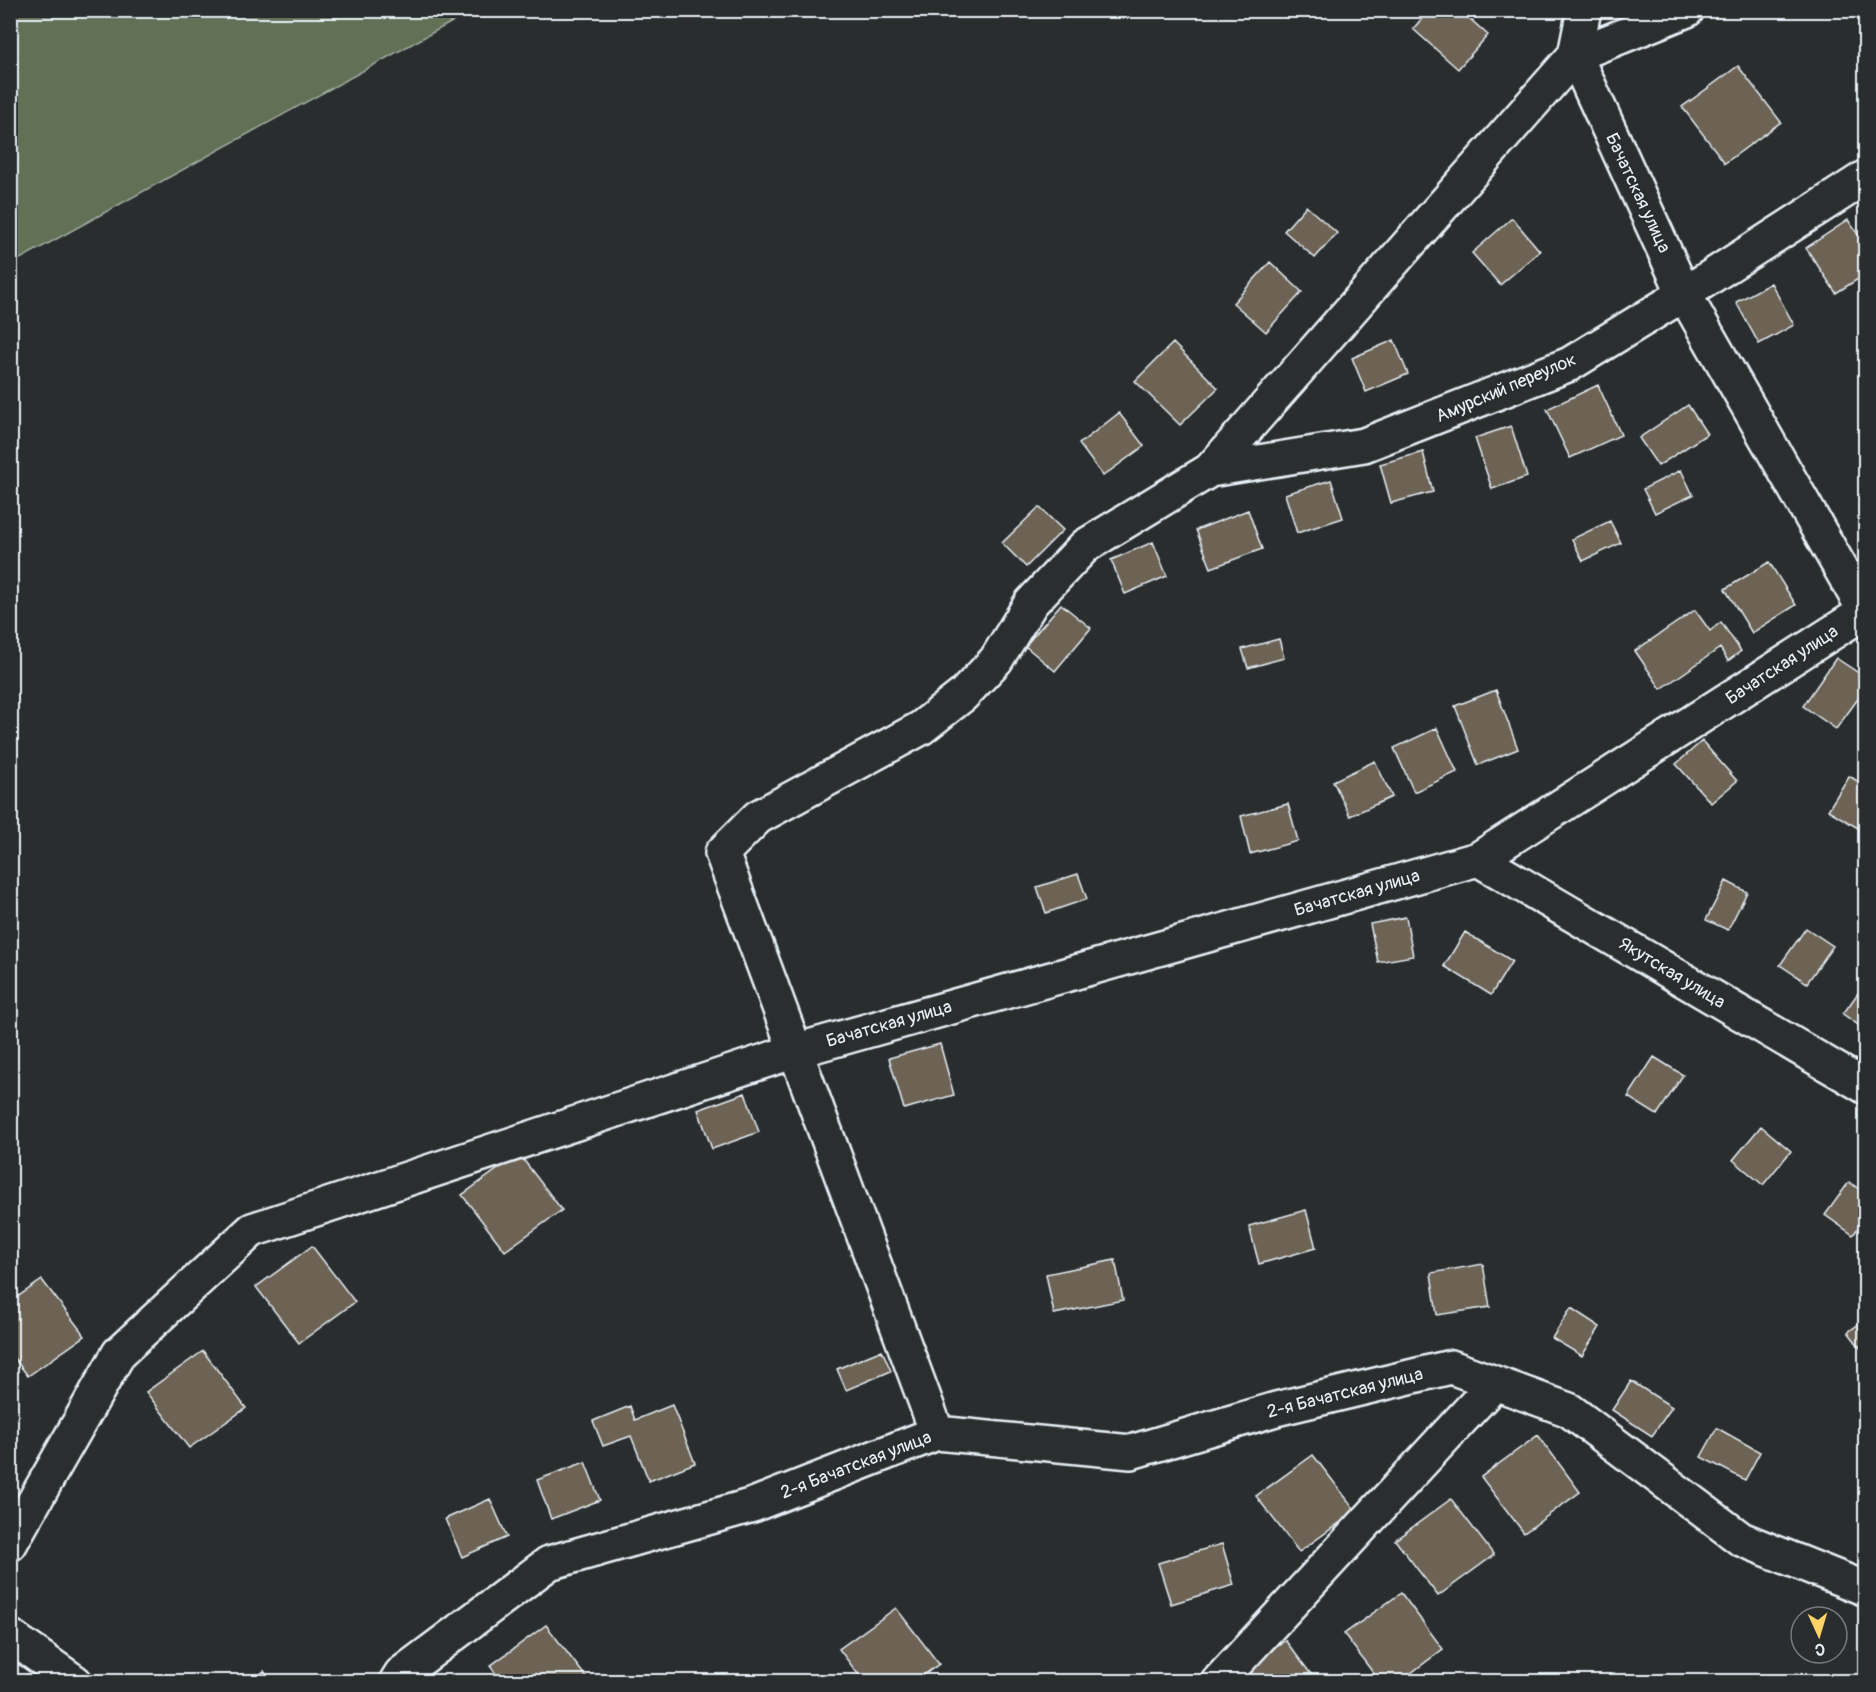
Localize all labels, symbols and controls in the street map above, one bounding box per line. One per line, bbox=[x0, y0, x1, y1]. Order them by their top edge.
street label: Бачатская улица bbox=[1600, 129, 1676, 257]
street label: Амурский переулок bbox=[1432, 348, 1580, 428]
street label: Бачатская улица bbox=[1721, 620, 1843, 710]
street label: Бачатская улица bbox=[1292, 864, 1422, 922]
street label: Якутская улица bbox=[1614, 932, 1730, 1014]
street label: Бачатская улица bbox=[824, 995, 954, 1053]
street label: 2-я Бачатская улица bbox=[1265, 1363, 1425, 1423]
street label: 2-я Бачатская улица bbox=[777, 1426, 935, 1504]
north arrow bbox=[1789, 1605, 1849, 1665]
text: С bbox=[1814, 1639, 1826, 1659]

